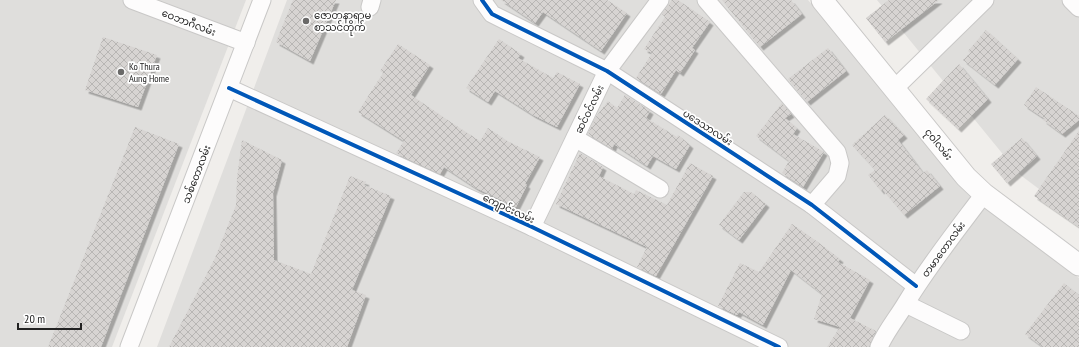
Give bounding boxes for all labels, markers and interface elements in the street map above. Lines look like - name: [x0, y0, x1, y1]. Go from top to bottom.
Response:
- street label: ဝေဘာဂီလမ်း: [160, 5, 218, 39]
- place label: ဇောတနာရာမ စာသင်တိုက်: [314, 9, 372, 36]
- marker: ဇောတနာရာမ စာသင်တိုက်: [301, 16, 311, 26]
- place label: Ko Thura Aung Home: [129, 60, 169, 85]
- marker: Ko Thura Aung Home: [116, 67, 126, 77]
- street label: ဆင်ဝင်လမ်း: [571, 82, 607, 136]
- street label: ပဒေသာလမ်း: [680, 106, 736, 148]
- street label: ငုဝါလမ်း: [920, 125, 956, 164]
- street label: သစ်တောလမ်း: [178, 143, 214, 205]
- street label: ကျောင်းလမ်း: [480, 190, 537, 228]
- street label: တမာတောလမ်း: [918, 218, 968, 280]
- scale bar: [18, 305, 81, 331]
- text: 20 m: [24, 311, 45, 326]

